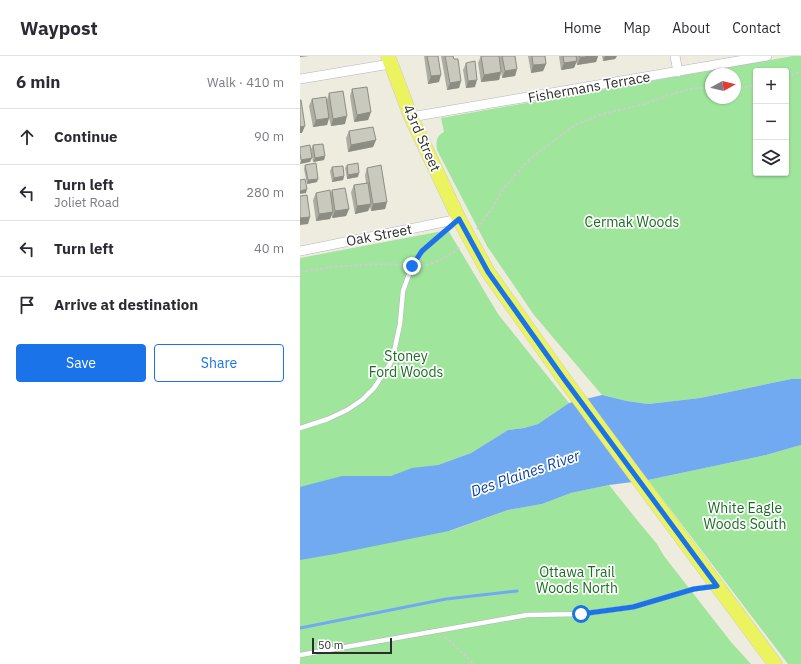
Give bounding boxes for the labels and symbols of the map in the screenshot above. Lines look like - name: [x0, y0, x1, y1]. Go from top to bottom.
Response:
- street label: Fishermans Terrace: [526, 67, 652, 107]
- north arrow: [705, 68, 741, 104]
- street label: 43rd Street: [399, 102, 445, 174]
- park label: Cermak Woods: [585, 213, 680, 231]
- street label: Oak Street: [345, 220, 413, 250]
- route end: [403, 257, 421, 275]
- park label: Stoney Ford Woods: [369, 347, 444, 381]
- water label: Des Plaines River: [468, 445, 582, 501]
- park label: White Eagle Woods South: [704, 499, 786, 533]
- park label: Ottawa Trail Woods North: [536, 563, 618, 597]
- route start: [572, 605, 590, 623]
- scale bar: [312, 636, 392, 655]

